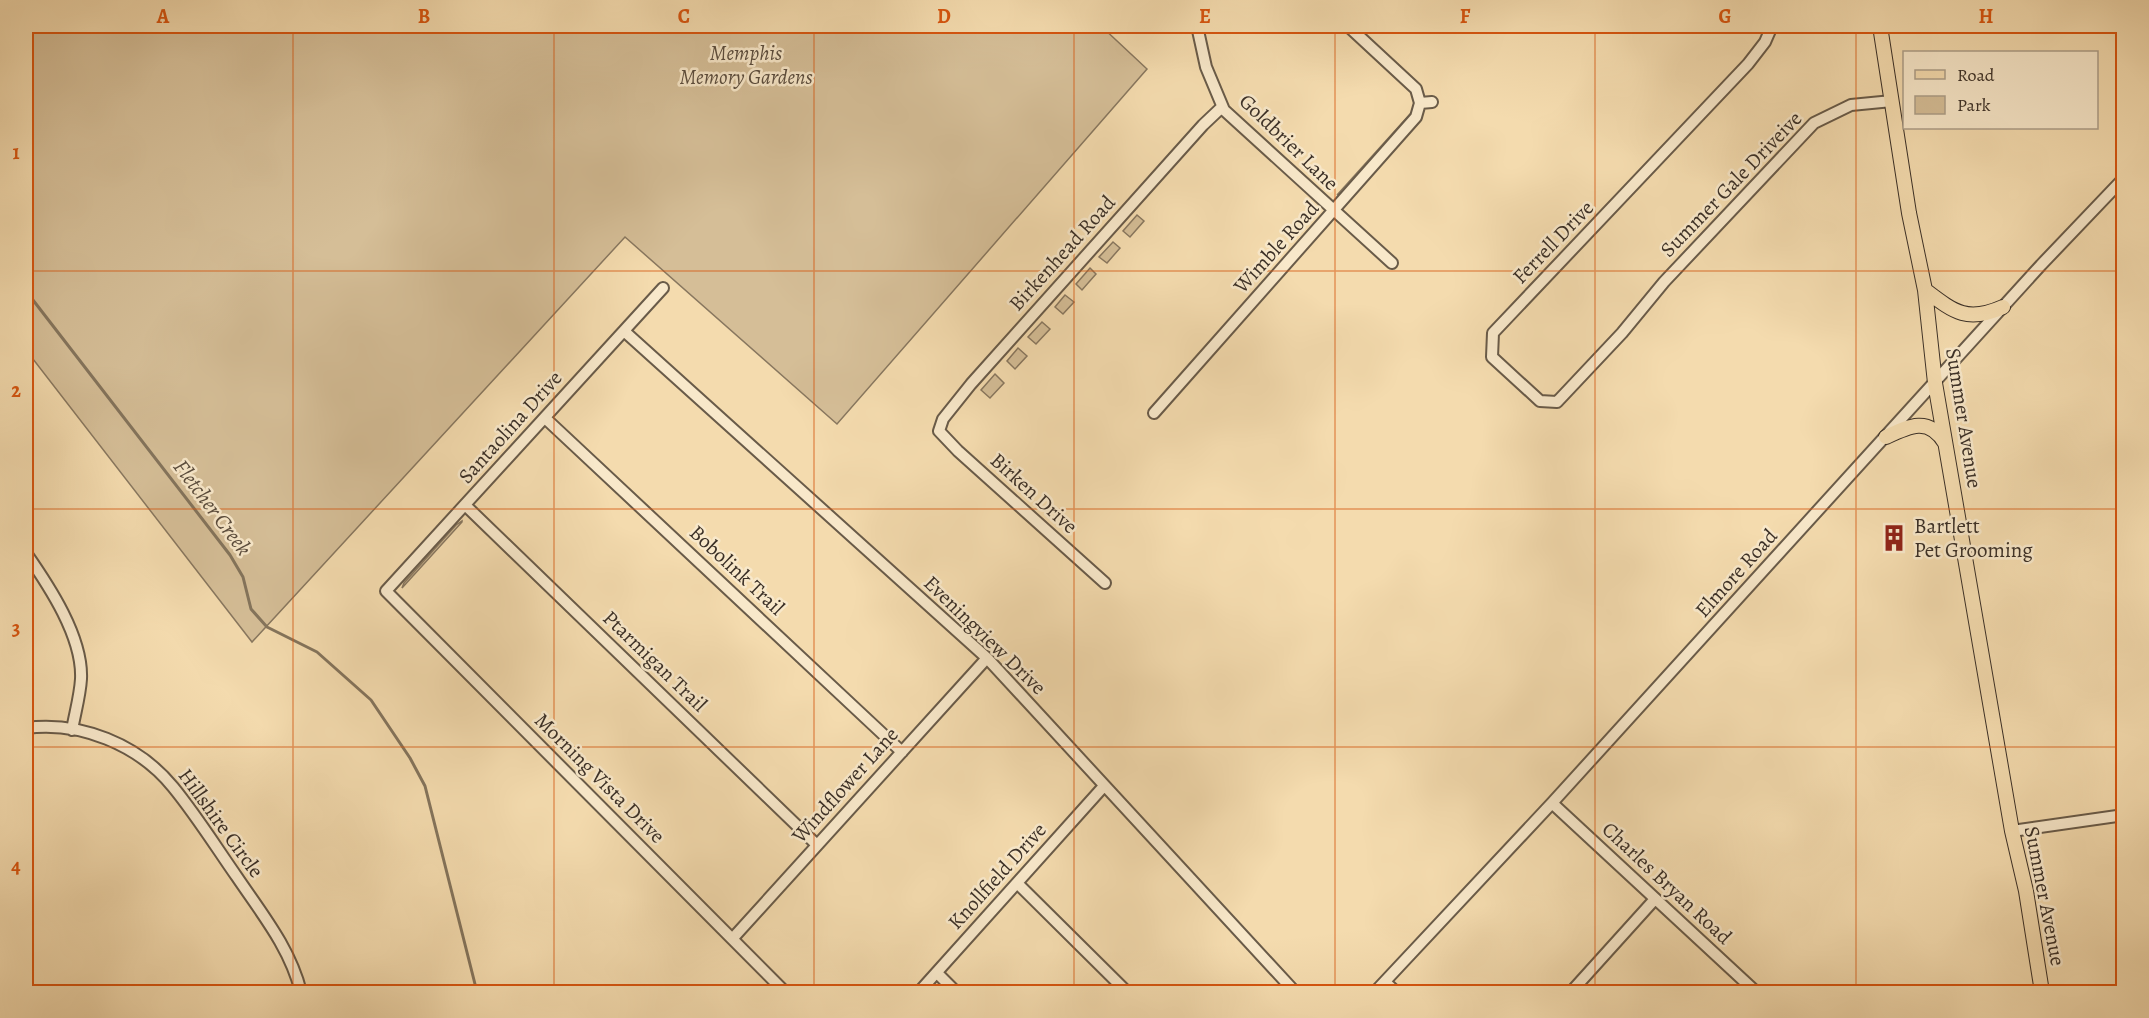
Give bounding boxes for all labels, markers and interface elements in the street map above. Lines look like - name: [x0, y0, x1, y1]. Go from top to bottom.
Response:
- text: A: [156, 3, 170, 30]
- text: B: [418, 3, 430, 30]
- text: C: [678, 3, 690, 30]
- text: D: [937, 3, 951, 30]
- text: E: [1199, 3, 1211, 30]
- text: F: [1460, 3, 1471, 30]
- text: G: [1718, 3, 1732, 30]
- text: H: [1979, 3, 1994, 30]
- park label: Memphis Memory Gardens: [679, 39, 813, 91]
- legend: [1903, 51, 2098, 129]
- text: Road: [1957, 63, 1995, 87]
- street label: Goldbrier Lane: [1233, 87, 1345, 197]
- text: Park: [1957, 93, 1991, 117]
- street label: Summer Gale Driveive: [1654, 105, 1808, 263]
- text: 1: [12, 139, 20, 166]
- street label: Birkenhead Road: [1002, 189, 1122, 317]
- street label: Wimble Road: [1226, 194, 1325, 300]
- street label: Ferrell Drive: [1506, 194, 1600, 290]
- street label: Summer Avenue: [1939, 346, 1989, 490]
- street label: Santaolina Drive: [452, 365, 568, 489]
- text: 2: [11, 377, 21, 404]
- street label: Birken Drive: [984, 446, 1084, 540]
- water label: Fletcher Creek: [166, 453, 258, 562]
- place label: Bartlett Pet Grooming: [1914, 512, 2033, 564]
- street label: Bobolink Trail: [683, 519, 791, 621]
- street label: Elmore Road: [1689, 522, 1784, 623]
- building icon: Bartlett Pet Grooming: [1879, 523, 1909, 553]
- street label: Eveningview Drive: [918, 569, 1052, 701]
- street label: Ptarmigan Trail: [597, 604, 713, 718]
- text: 3: [12, 615, 20, 642]
- street label: Morning Vista Drive: [529, 707, 671, 849]
- street label: Windflower Lane: [785, 721, 905, 850]
- street label: Hillshire Circle: [172, 763, 270, 883]
- street label: Charles Bryan Road: [1596, 815, 1739, 951]
- street label: Knollfield Drive: [941, 817, 1053, 935]
- street label: Summer Avenue: [2018, 824, 2072, 968]
- text: 4: [11, 853, 21, 880]

